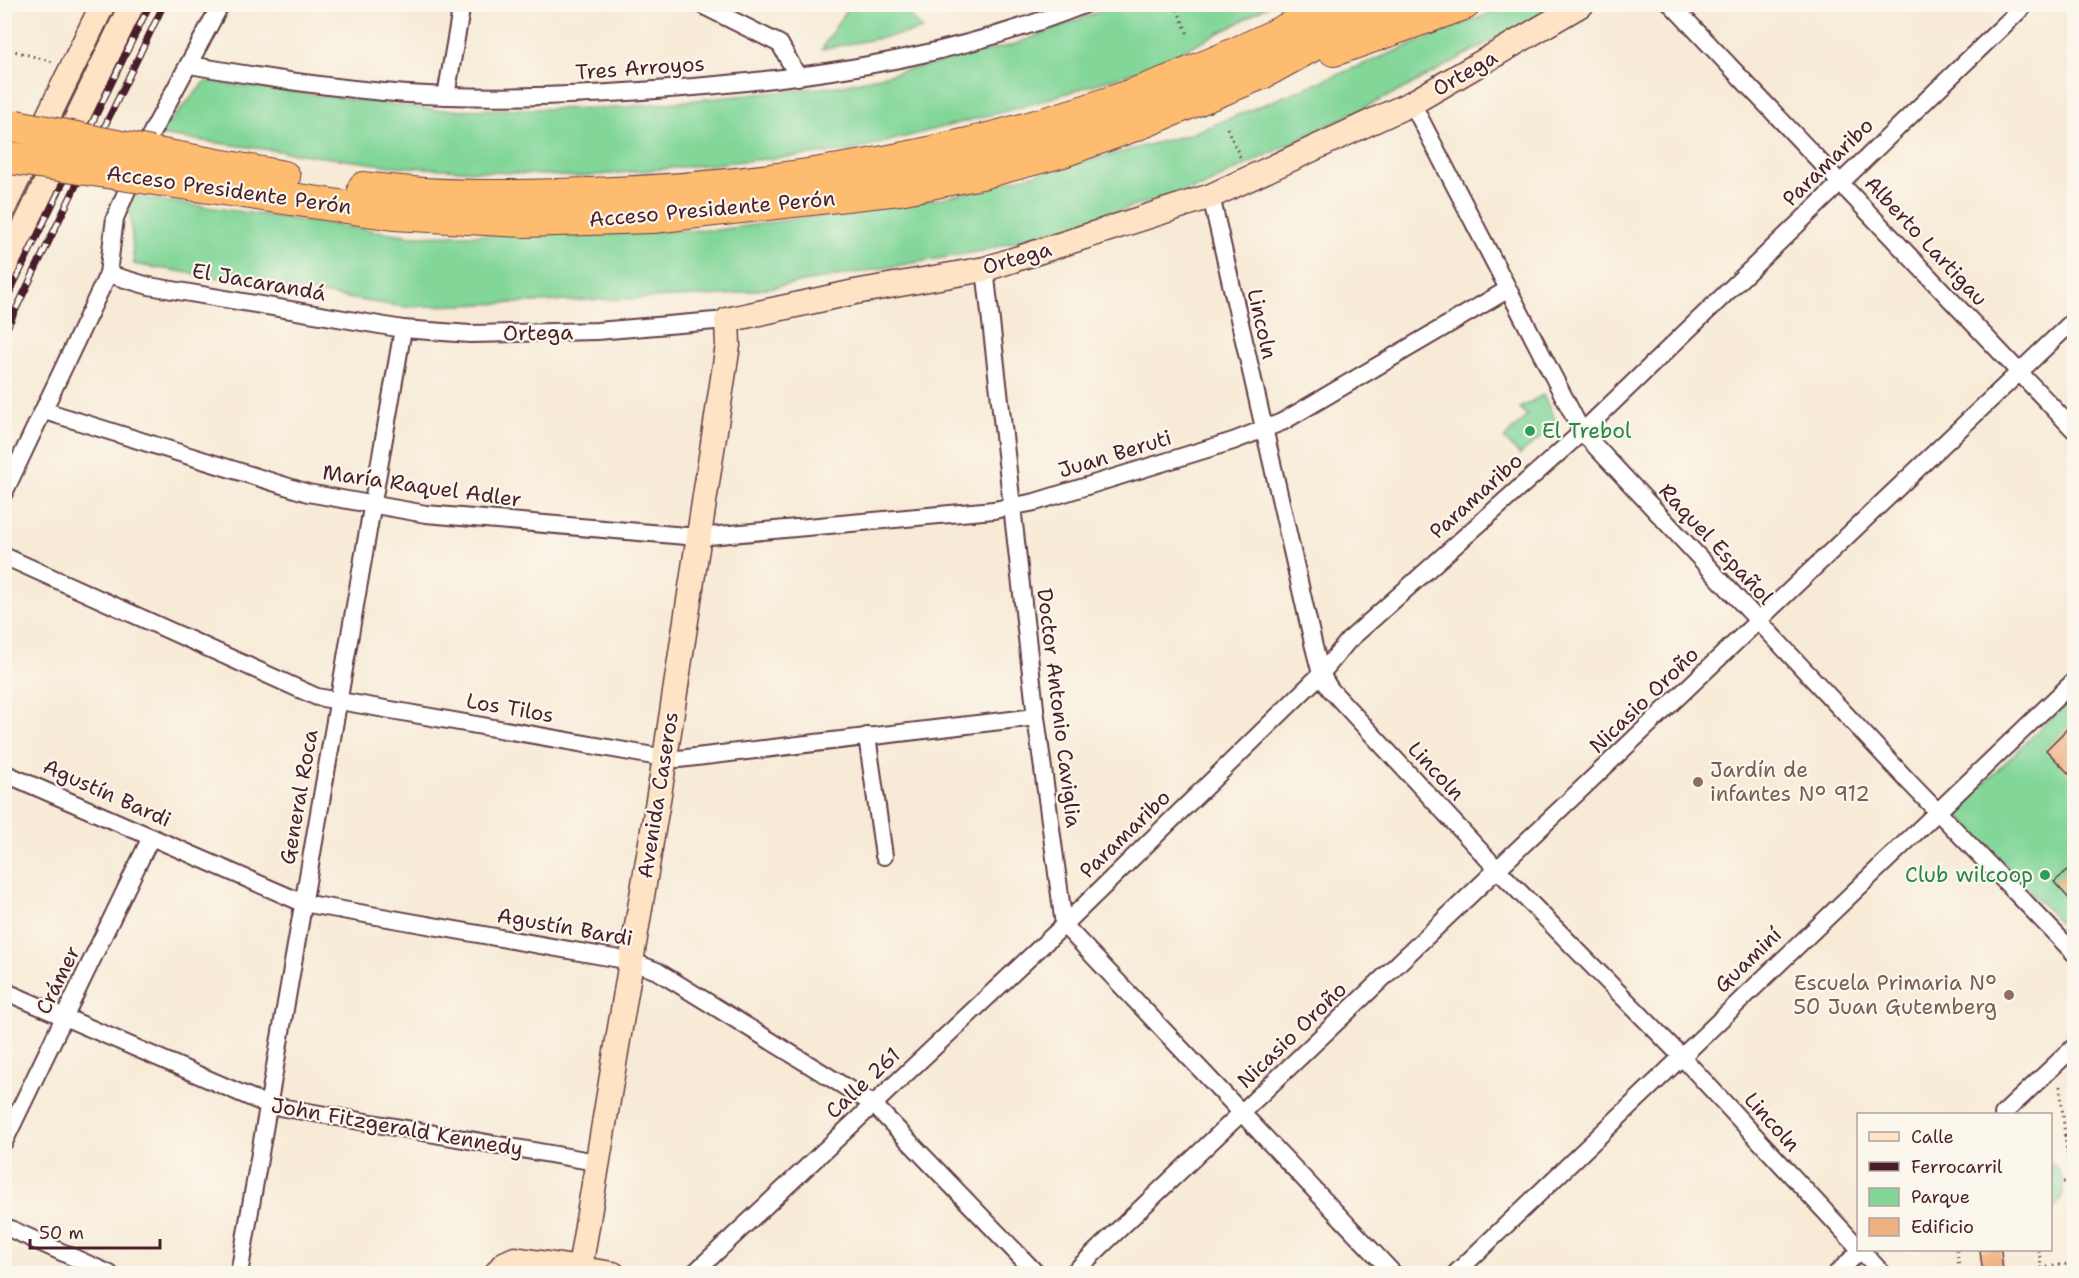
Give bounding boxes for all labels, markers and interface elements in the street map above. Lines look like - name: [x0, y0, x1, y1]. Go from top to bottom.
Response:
- street label: Ortega: [1428, 43, 1502, 103]
- street label: Tres Arroyos: [574, 50, 706, 86]
- street label: Paramaribo: [1776, 112, 1880, 212]
- street label: Acceso Presidente Perón: [105, 159, 353, 221]
- street label: Alberto Lartigau: [1858, 170, 1994, 312]
- street label: Acceso Presidente Perón: [588, 184, 836, 234]
- street label: Ortega: [979, 235, 1055, 281]
- street label: El Jacarandá: [190, 256, 328, 308]
- street label: Lincoln: [1240, 286, 1284, 362]
- street label: Ortega: [503, 318, 573, 348]
- place label: El Trebol: [1542, 417, 1632, 445]
- street label: Juan Beruti: [1055, 423, 1175, 485]
- marker: El Trebol: [1523, 424, 1537, 438]
- street label: Paramaribo: [1423, 447, 1529, 545]
- street label: María Raquel Adler: [321, 458, 523, 514]
- street label: Raquel Español: [1653, 477, 1780, 611]
- street label: Doctor Antonio Caviglia: [1030, 587, 1088, 829]
- street label: Nicasio Oroño: [1583, 641, 1705, 759]
- street label: Los Tilos: [464, 687, 556, 729]
- street label: Avenida Caseros: [631, 710, 685, 880]
- street label: General Roca: [273, 727, 325, 867]
- street label: Lincoln: [1401, 735, 1471, 807]
- street label: Agustín Bardi: [39, 752, 175, 834]
- place label: Jardín de infantes N° 912: [1710, 756, 1870, 808]
- marker: Jardín de infantes N° 912: [1691, 775, 1705, 789]
- street label: Paramaribo: [1073, 784, 1177, 884]
- place label: Club wilcoop: [1905, 861, 2033, 889]
- marker: Club wilcoop: [2038, 868, 2052, 882]
- street label: Agustín Bardi: [495, 901, 635, 953]
- street label: Guaminí: [1708, 921, 1788, 999]
- street label: Crámer: [29, 941, 87, 1019]
- place label: Escuela Primaria N° 50 Juan Gutemberg: [1793, 969, 1997, 1021]
- street label: Nicasio Oroño: [1231, 976, 1353, 1094]
- marker: Escuela Primaria N° 50 Juan Gutemberg: [2002, 988, 2016, 1002]
- street label: Calle 261: [820, 1041, 906, 1125]
- street label: Lincoln: [1738, 1086, 1806, 1158]
- street label: John Fitzgerald Kennedy: [269, 1091, 525, 1163]
- legend: [1857, 1113, 2052, 1251]
- text: Calle: [1911, 1125, 1954, 1149]
- text: Ferrocarril: [1911, 1155, 2003, 1179]
- text: Parque: [1911, 1185, 1970, 1209]
- scale bar: [30, 1212, 160, 1250]
- text: Edificio: [1911, 1215, 1974, 1239]
- text: 50 m: [39, 1221, 84, 1245]

